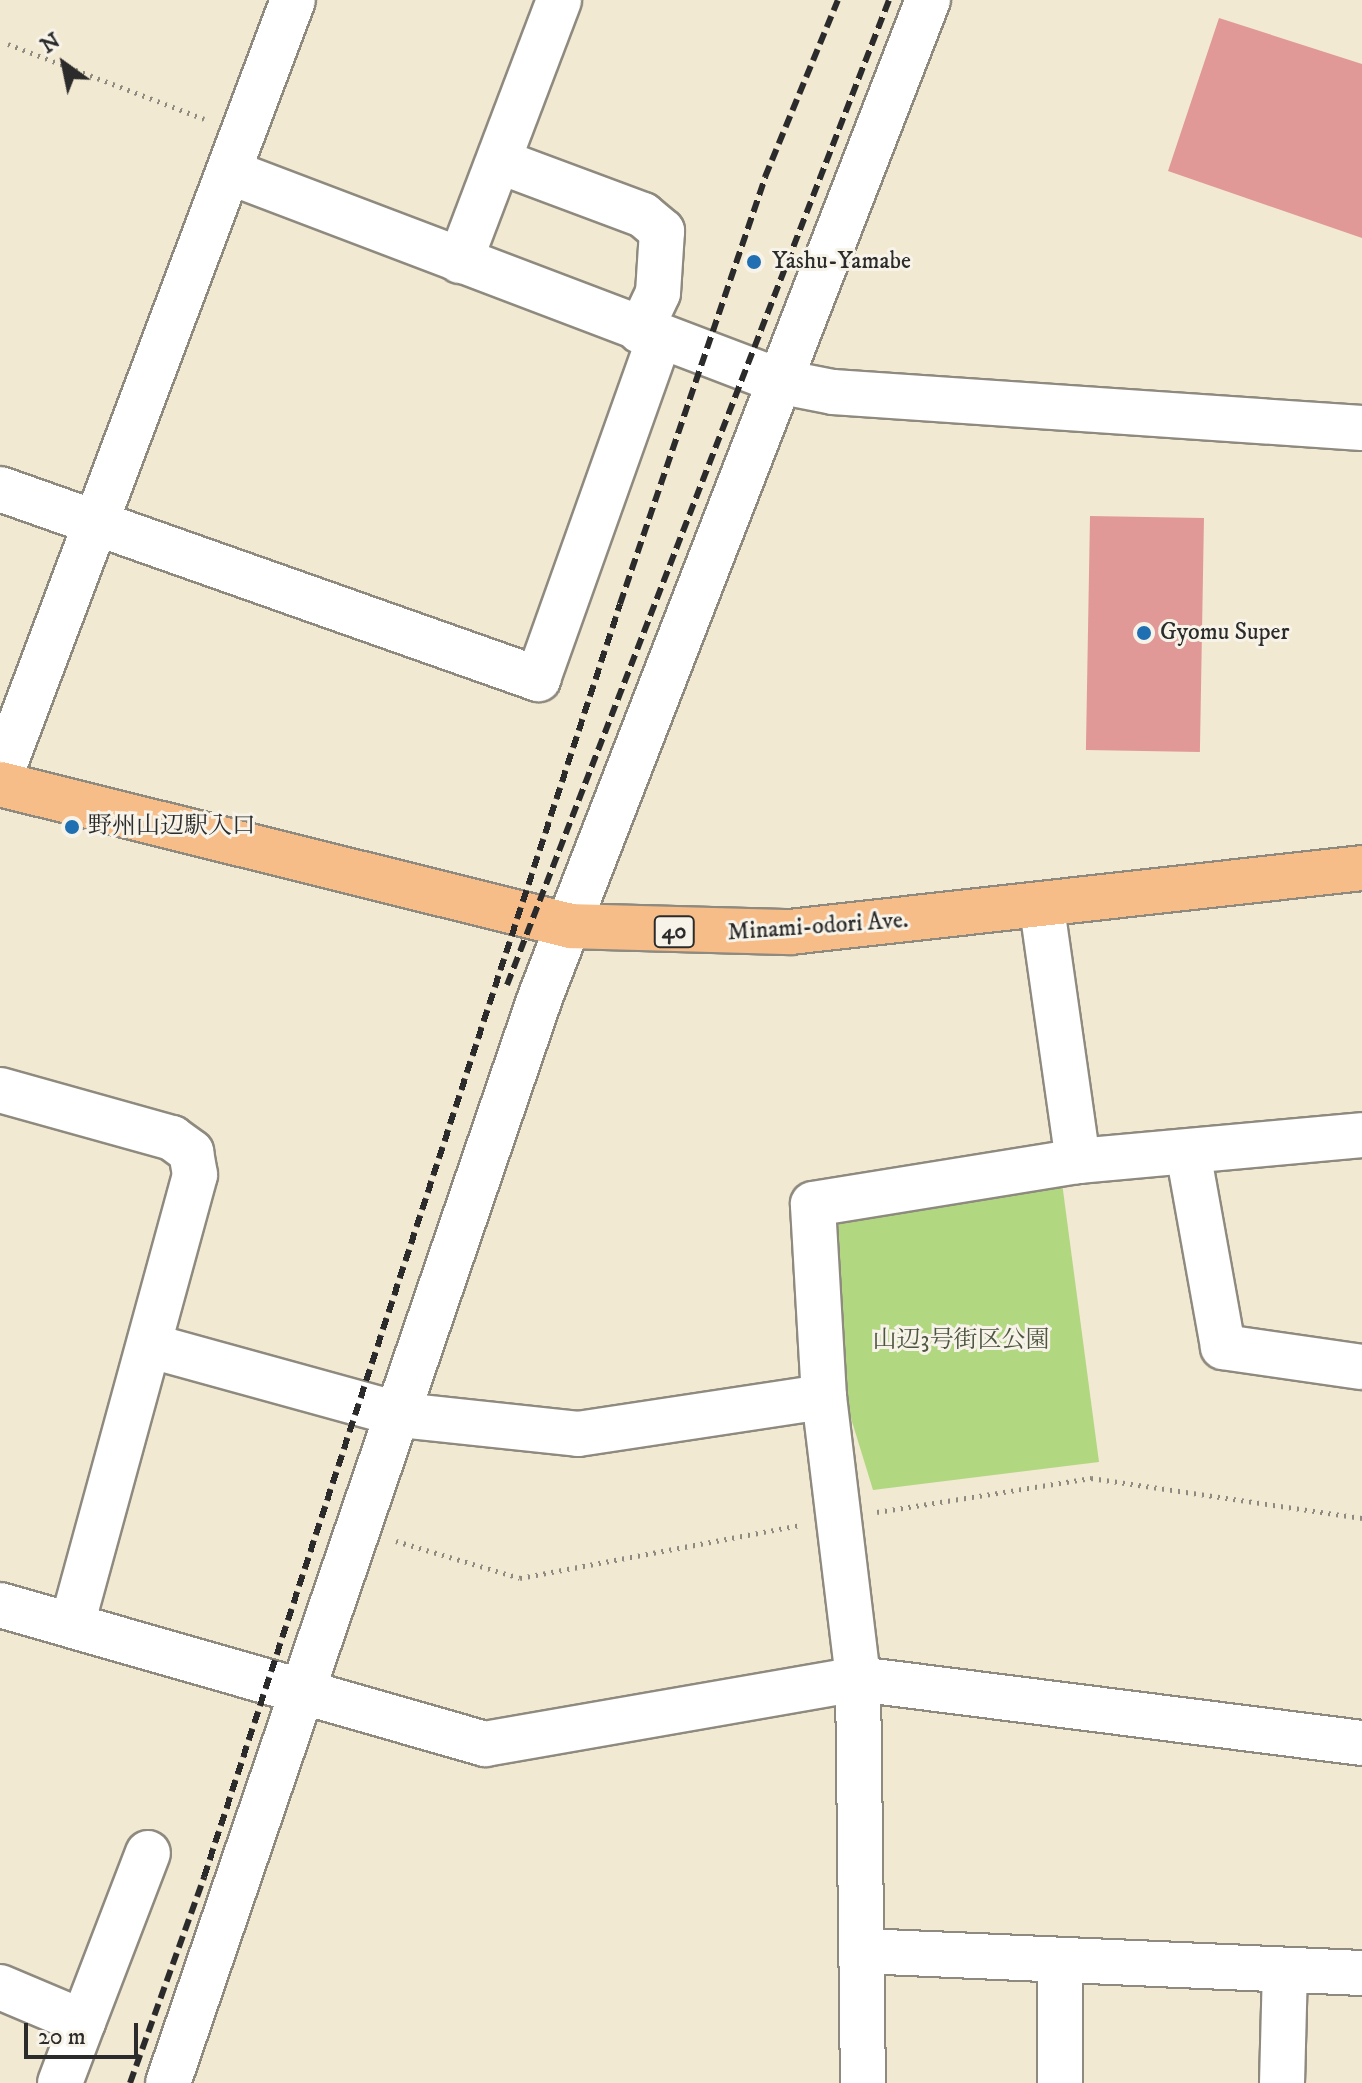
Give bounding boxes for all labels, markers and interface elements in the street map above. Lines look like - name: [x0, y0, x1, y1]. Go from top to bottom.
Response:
- north arrow: [24, 24, 104, 104]
- text: N: [36, 27, 66, 60]
- place label: Yashu-Yamabe: [772, 248, 911, 276]
- marker: Yashu-Yamabe: [743, 251, 765, 273]
- place label: Gyomu Super: [1160, 619, 1289, 647]
- marker: Gyomu Super: [1135, 624, 1153, 642]
- place label: 野州山辺駅入口: [88, 813, 256, 841]
- marker: 野州山辺駅入口: [63, 818, 81, 836]
- street label: Minami-odori Ave.: [727, 906, 909, 948]
- road number: 40: [652, 914, 696, 950]
- park label: 山辺3号街区公園: [873, 1327, 1049, 1355]
- scale bar: [28, 2007, 142, 2057]
- text: 20 m: [38, 2022, 86, 2052]

